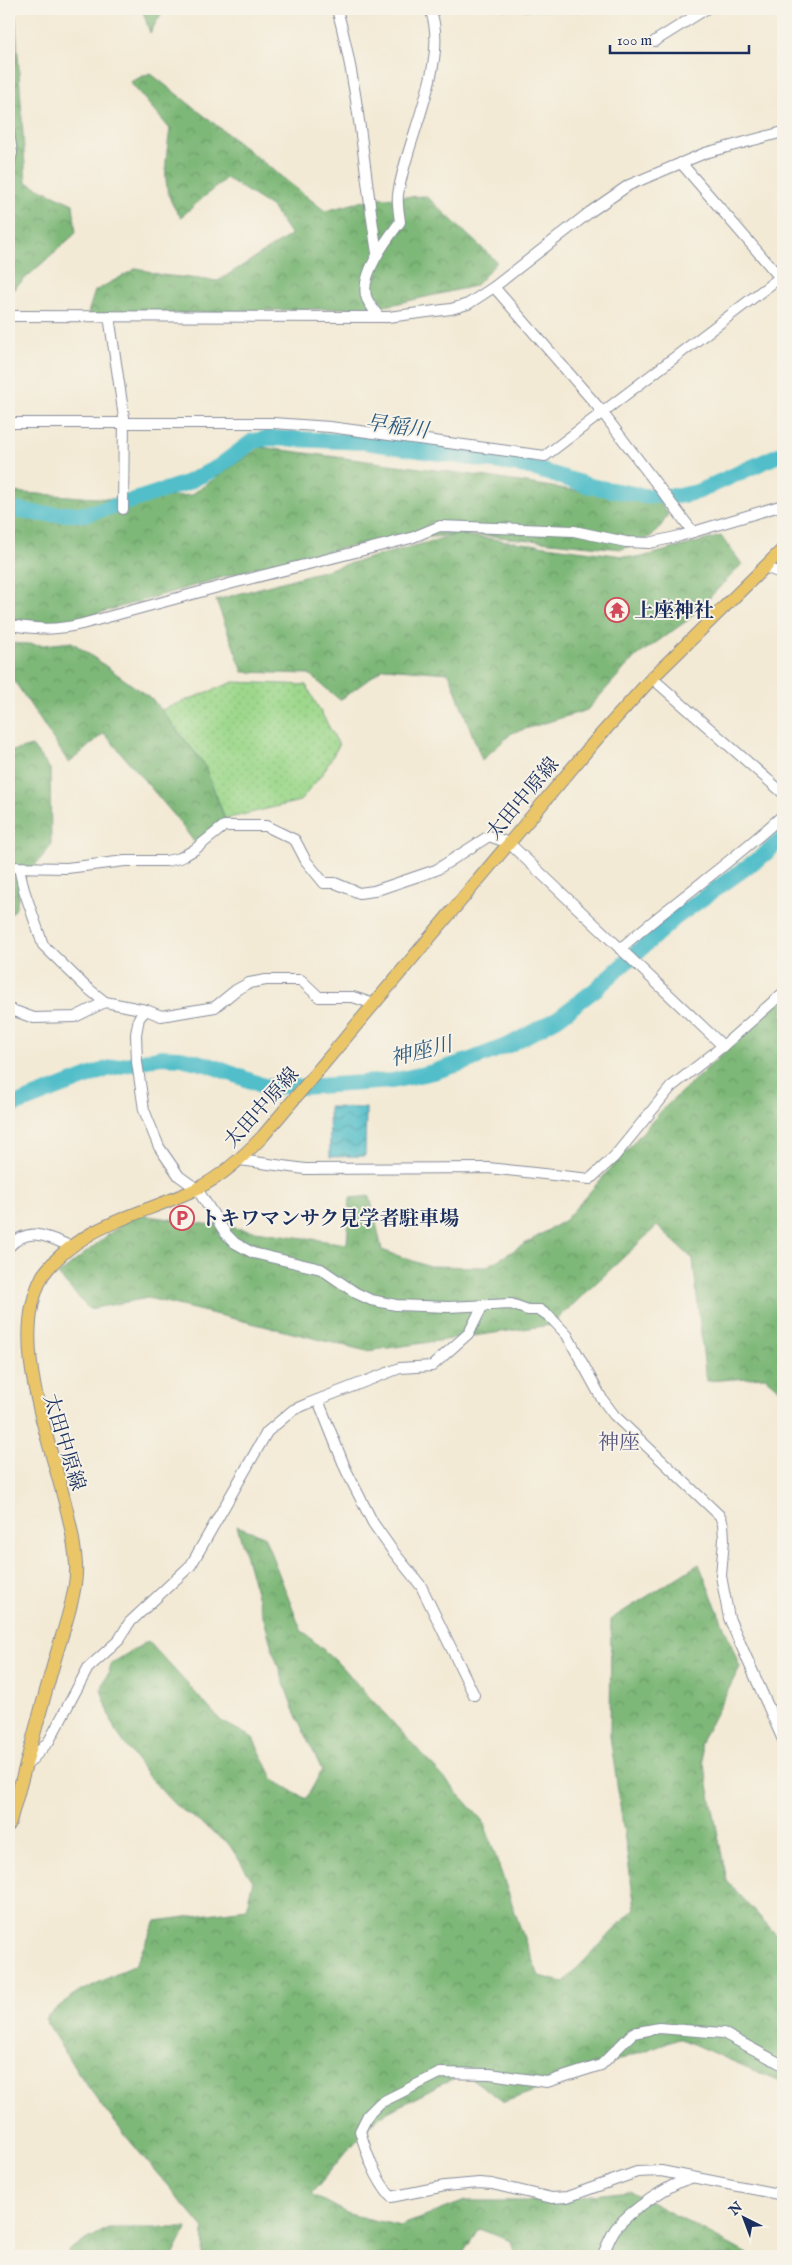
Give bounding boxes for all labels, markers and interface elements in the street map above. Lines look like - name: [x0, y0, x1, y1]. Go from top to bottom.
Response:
- scale bar: [610, 22, 748, 54]
- text: 100 m: [617, 31, 653, 50]
- water label: 早稲川: [364, 410, 432, 446]
- temple icon: 上座神社: [604, 597, 630, 623]
- place label: 上座神社: [634, 599, 714, 624]
- street label: 太田中原線: [481, 753, 565, 845]
- water label: 神座川: [388, 1031, 457, 1073]
- street label: 太田中原線: [219, 1062, 305, 1154]
- parking icon: トキワマンサク見学者駐車場: [169, 1205, 195, 1231]
- place label: トキワマンサク見学者駐車場: [200, 1207, 459, 1232]
- street label: 太田中原線: [37, 1391, 90, 1494]
- district label: 神座: [598, 1430, 640, 1457]
- north arrow: [720, 2192, 770, 2242]
- text: N: [725, 2198, 746, 2220]

